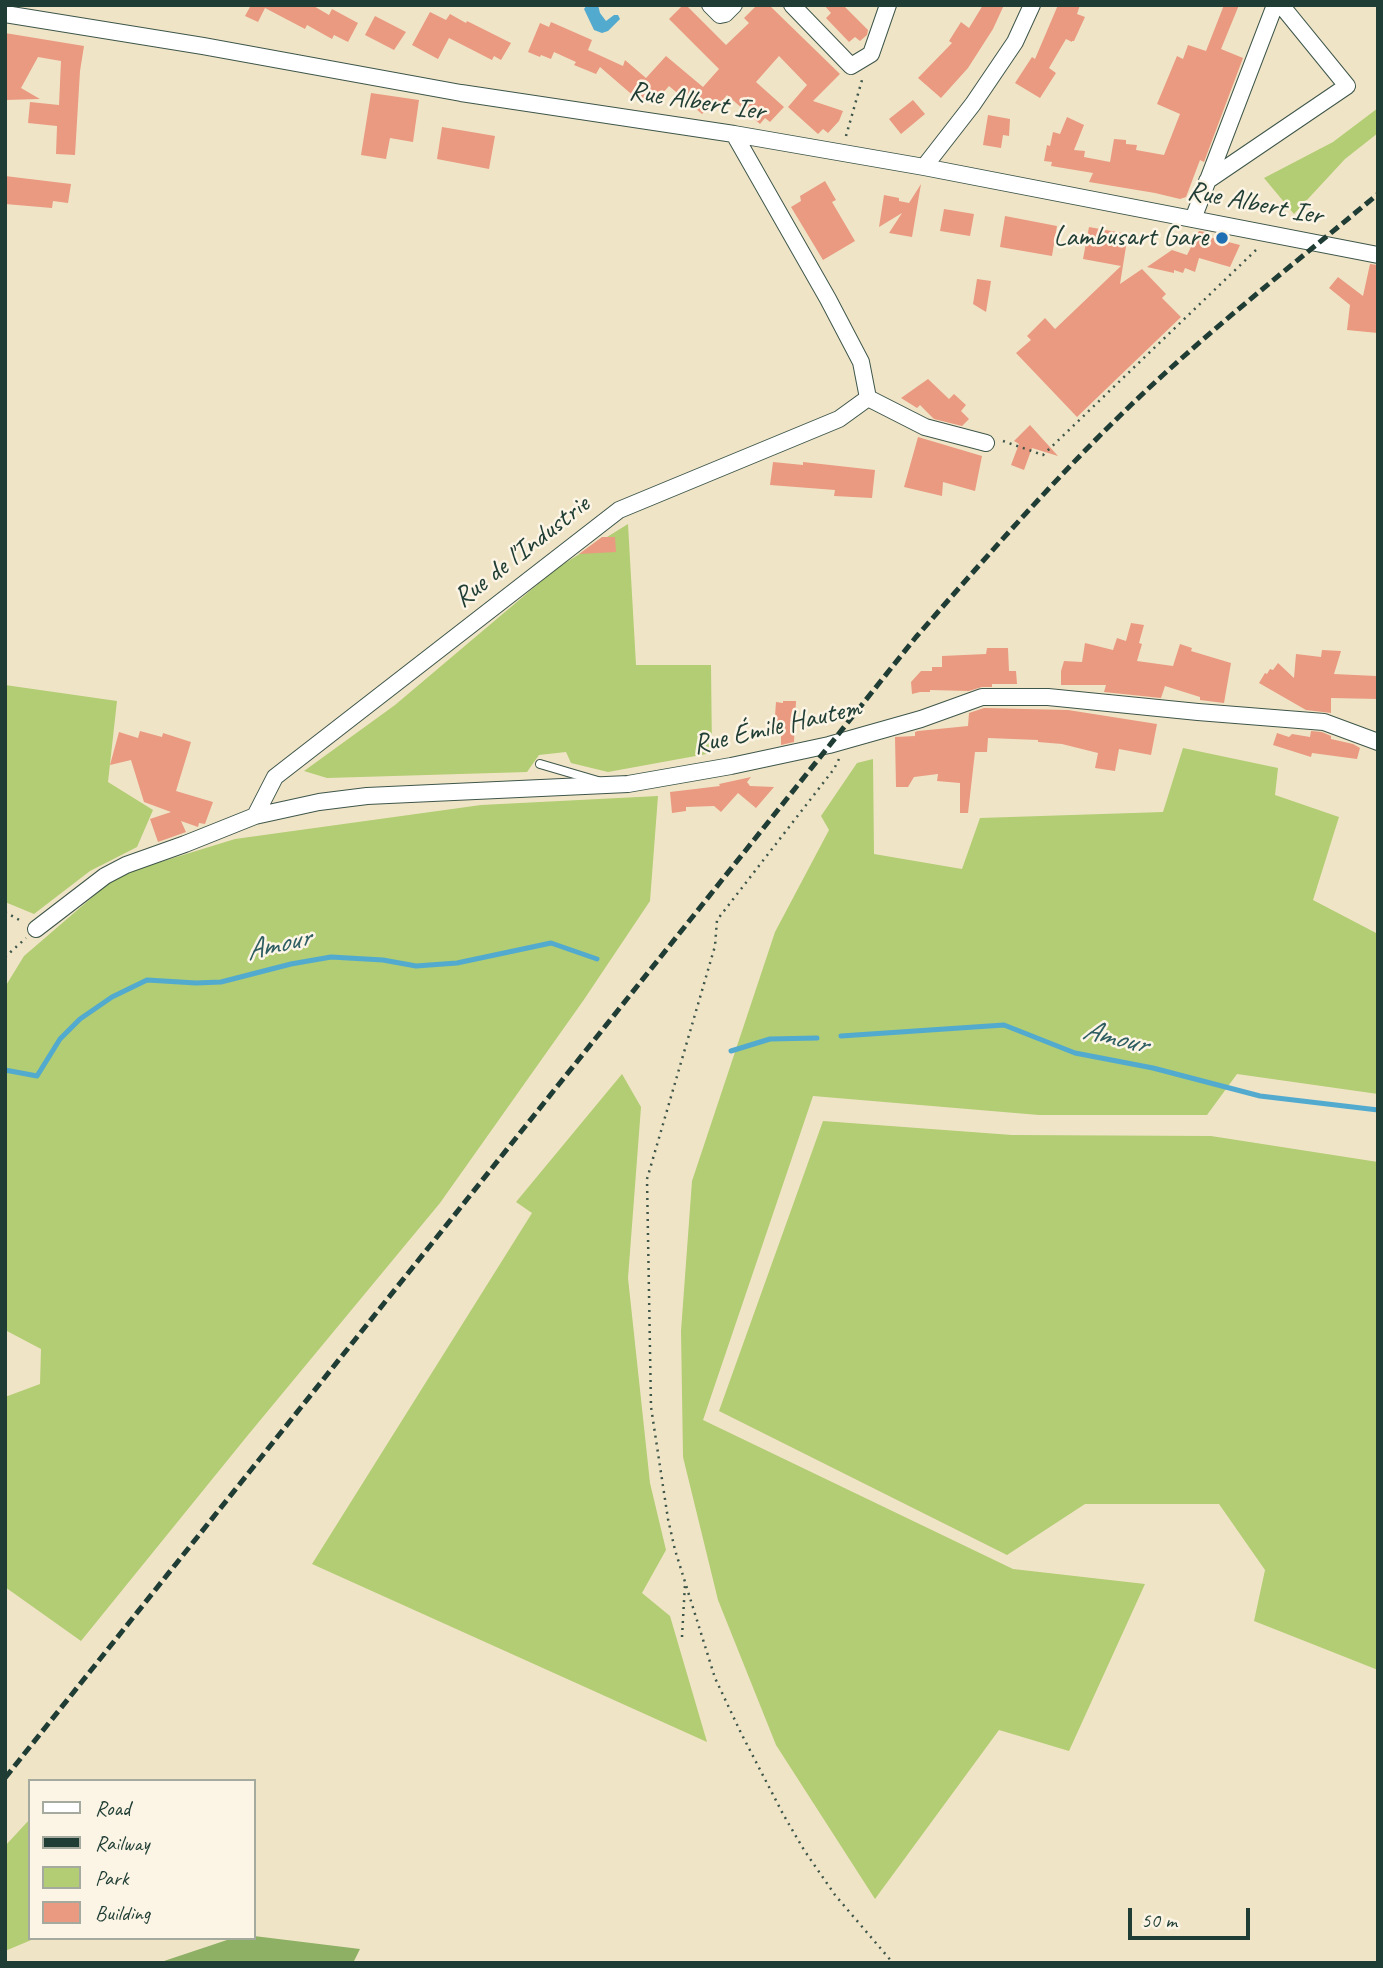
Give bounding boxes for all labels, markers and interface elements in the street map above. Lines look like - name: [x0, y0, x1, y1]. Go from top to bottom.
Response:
- street label: Rue Albert Ier: [627, 75, 767, 129]
- street label: Rue Albert Ier: [1185, 174, 1325, 234]
- place label: Lambusart Gare: [1053, 221, 1208, 255]
- marker: Lambusart Gare: [1214, 230, 1230, 246]
- street label: Rue de l'Industrie: [447, 488, 597, 616]
- street label: Rue Émile Hautem: [690, 691, 864, 763]
- water label: Amour: [242, 920, 314, 970]
- water label: Amour: [1079, 1013, 1151, 1063]
- legend: [28, 1779, 256, 1940]
- text: Road: [95, 1795, 130, 1821]
- text: Railway: [95, 1830, 149, 1856]
- text: Park: [95, 1865, 128, 1891]
- scale bar: [1131, 1895, 1254, 1939]
- text: Building: [95, 1900, 150, 1926]
- text: 50 m: [1141, 1907, 1177, 1933]

